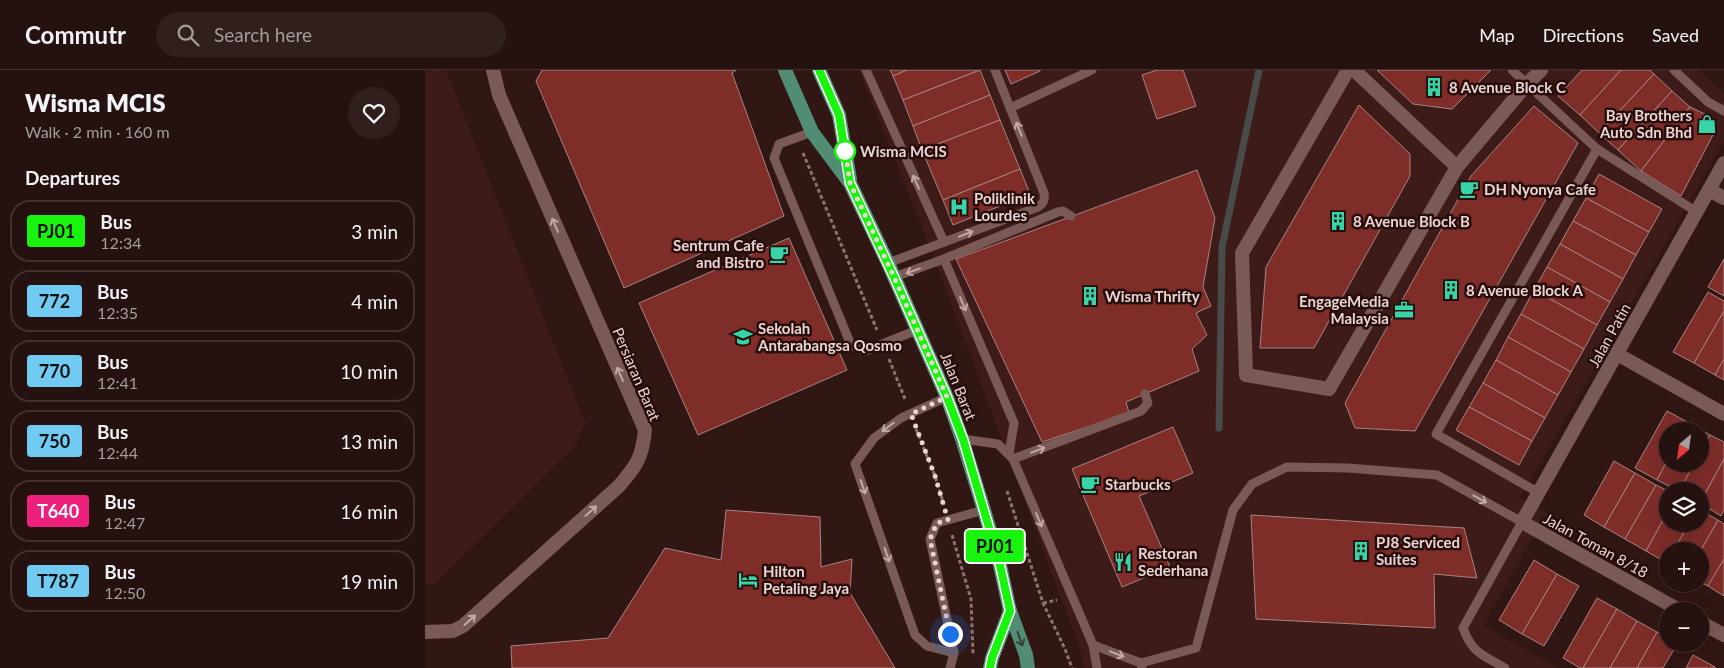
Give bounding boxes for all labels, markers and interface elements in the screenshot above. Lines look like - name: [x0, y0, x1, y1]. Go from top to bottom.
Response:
- search box: [156, 12, 506, 57]
- text: Commutr: [25, 20, 126, 49]
- icon: search: [174, 21, 202, 49]
- text: Search here: [214, 23, 312, 46]
- text: Map: [1479, 24, 1515, 46]
- text: Directions: [1543, 24, 1624, 46]
- text: Saved: [1652, 24, 1699, 46]
- building icon: 8 Avenue Block C: [1423, 76, 1445, 98]
- place label: 8 Avenue Block C: [1449, 78, 1566, 96]
- button: heart: [348, 87, 400, 139]
- text: Wisma MCIS: [25, 88, 165, 117]
- place label: Bay Brothers Auto Sdn Bhd: [1599, 106, 1692, 141]
- shop icon: Bay Brothers Auto Sdn Bhd: [1696, 113, 1718, 135]
- one-way arrow: [1013, 121, 1022, 136]
- text: Walk · 2 min · 160 m: [25, 122, 170, 141]
- marker: Wisma MCIS: [834, 140, 856, 162]
- place label: Wisma MCIS: [860, 142, 947, 160]
- text: Departures: [25, 166, 120, 189]
- one-way arrow: [911, 175, 921, 190]
- cafe icon: DH Nyonya Cafe: [1458, 178, 1480, 200]
- place label: DH Nyonya Cafe: [1484, 180, 1596, 198]
- place label: Poliklinik Lourdes: [974, 189, 1036, 224]
- hospital icon: Poliklinik Lourdes: [948, 196, 970, 218]
- text: Bus: [100, 210, 132, 233]
- building icon: 8 Avenue Block B: [1327, 210, 1349, 232]
- place label: 8 Avenue Block B: [1353, 212, 1470, 230]
- one-way arrow: [550, 218, 560, 233]
- text: PJ01: [37, 220, 75, 242]
- text: 3 min: [351, 220, 398, 243]
- one-way arrow: [958, 228, 973, 238]
- text: 12:34: [100, 233, 141, 252]
- place label: Sentrum Cafe and Bistro: [673, 236, 764, 271]
- cafe icon: Sentrum Cafe and Bistro: [768, 243, 790, 265]
- one-way arrow: [906, 267, 921, 276]
- building icon: 8 Avenue Block A: [1440, 279, 1462, 301]
- text: Bus: [97, 280, 128, 303]
- place label: 8 Avenue Block A: [1466, 281, 1583, 299]
- building icon: Wisma Thrifty: [1079, 285, 1101, 307]
- place label: Wisma Thrifty: [1105, 287, 1200, 305]
- text: 772: [39, 290, 70, 312]
- text: 4 min: [351, 290, 398, 313]
- place label: EngageMedia Malaysia: [1299, 292, 1389, 327]
- one-way arrow: [959, 296, 969, 311]
- office icon: EngageMedia Malaysia: [1393, 299, 1415, 321]
- street label: Jalan Patin: [1584, 300, 1634, 370]
- text: 12:35: [97, 303, 138, 322]
- place label: Sekolah Antarabangsa Qosmo: [757, 319, 902, 354]
- street label: Persiaran Barat: [609, 325, 665, 424]
- school or university icon: Sekolah Antarabangsa Qosmo: [732, 326, 754, 348]
- street label: Jalan Barat: [937, 349, 981, 423]
- text: Bus: [97, 350, 128, 373]
- text: 770: [39, 360, 70, 382]
- text: 10 min: [340, 360, 398, 383]
- one-way arrow: [614, 367, 624, 382]
- text: 12:41: [97, 373, 138, 392]
- text: Bus: [97, 420, 128, 443]
- one-way arrow: [882, 422, 895, 433]
- north arrow: [1659, 422, 1709, 472]
- map controls: [1659, 422, 1709, 652]
- text: 750: [39, 430, 70, 452]
- text: 13 min: [340, 430, 398, 453]
- text: 12:44: [97, 443, 138, 462]
- one-way arrow: [1030, 445, 1045, 454]
- cafe icon: Starbucks: [1079, 473, 1101, 495]
- place label: Starbucks: [1105, 475, 1171, 493]
- one-way arrow: [859, 478, 868, 494]
- button: layers: [1659, 482, 1709, 532]
- text: Bus: [104, 490, 136, 513]
- one-way arrow: [1472, 494, 1487, 504]
- text: T640: [37, 500, 79, 522]
- text: 16 min: [340, 500, 398, 523]
- one-way arrow: [585, 505, 598, 517]
- street label: Jalan Toman 8/18: [1541, 509, 1651, 581]
- one-way arrow: [1035, 512, 1045, 527]
- text: 12:47: [104, 513, 145, 532]
- line badge: PJ01: [960, 530, 1030, 562]
- place label: PJ8 Serviced Suites: [1376, 533, 1460, 568]
- text: PJ01: [976, 535, 1014, 557]
- building icon: PJ8 Serviced Suites: [1350, 540, 1372, 562]
- button: +: [1659, 542, 1709, 592]
- place label: Restoran Sederhana: [1138, 544, 1208, 579]
- one-way arrow: [883, 547, 892, 562]
- restaurant icon: Restoran Sederhana: [1112, 551, 1134, 573]
- text: Bus: [104, 560, 136, 583]
- place label: Hilton Petaling Jaya: [763, 562, 849, 597]
- hotel icon: Hilton Petaling Jaya: [737, 569, 759, 591]
- text: T787: [37, 570, 79, 592]
- text: 19 min: [340, 570, 398, 593]
- text: 12:50: [104, 583, 145, 602]
- button: −: [1659, 602, 1709, 652]
- one-way arrow: [464, 614, 477, 625]
- your location: [938, 622, 963, 647]
- one-way arrow: [1016, 631, 1025, 646]
- one-way arrow: [1109, 650, 1124, 659]

